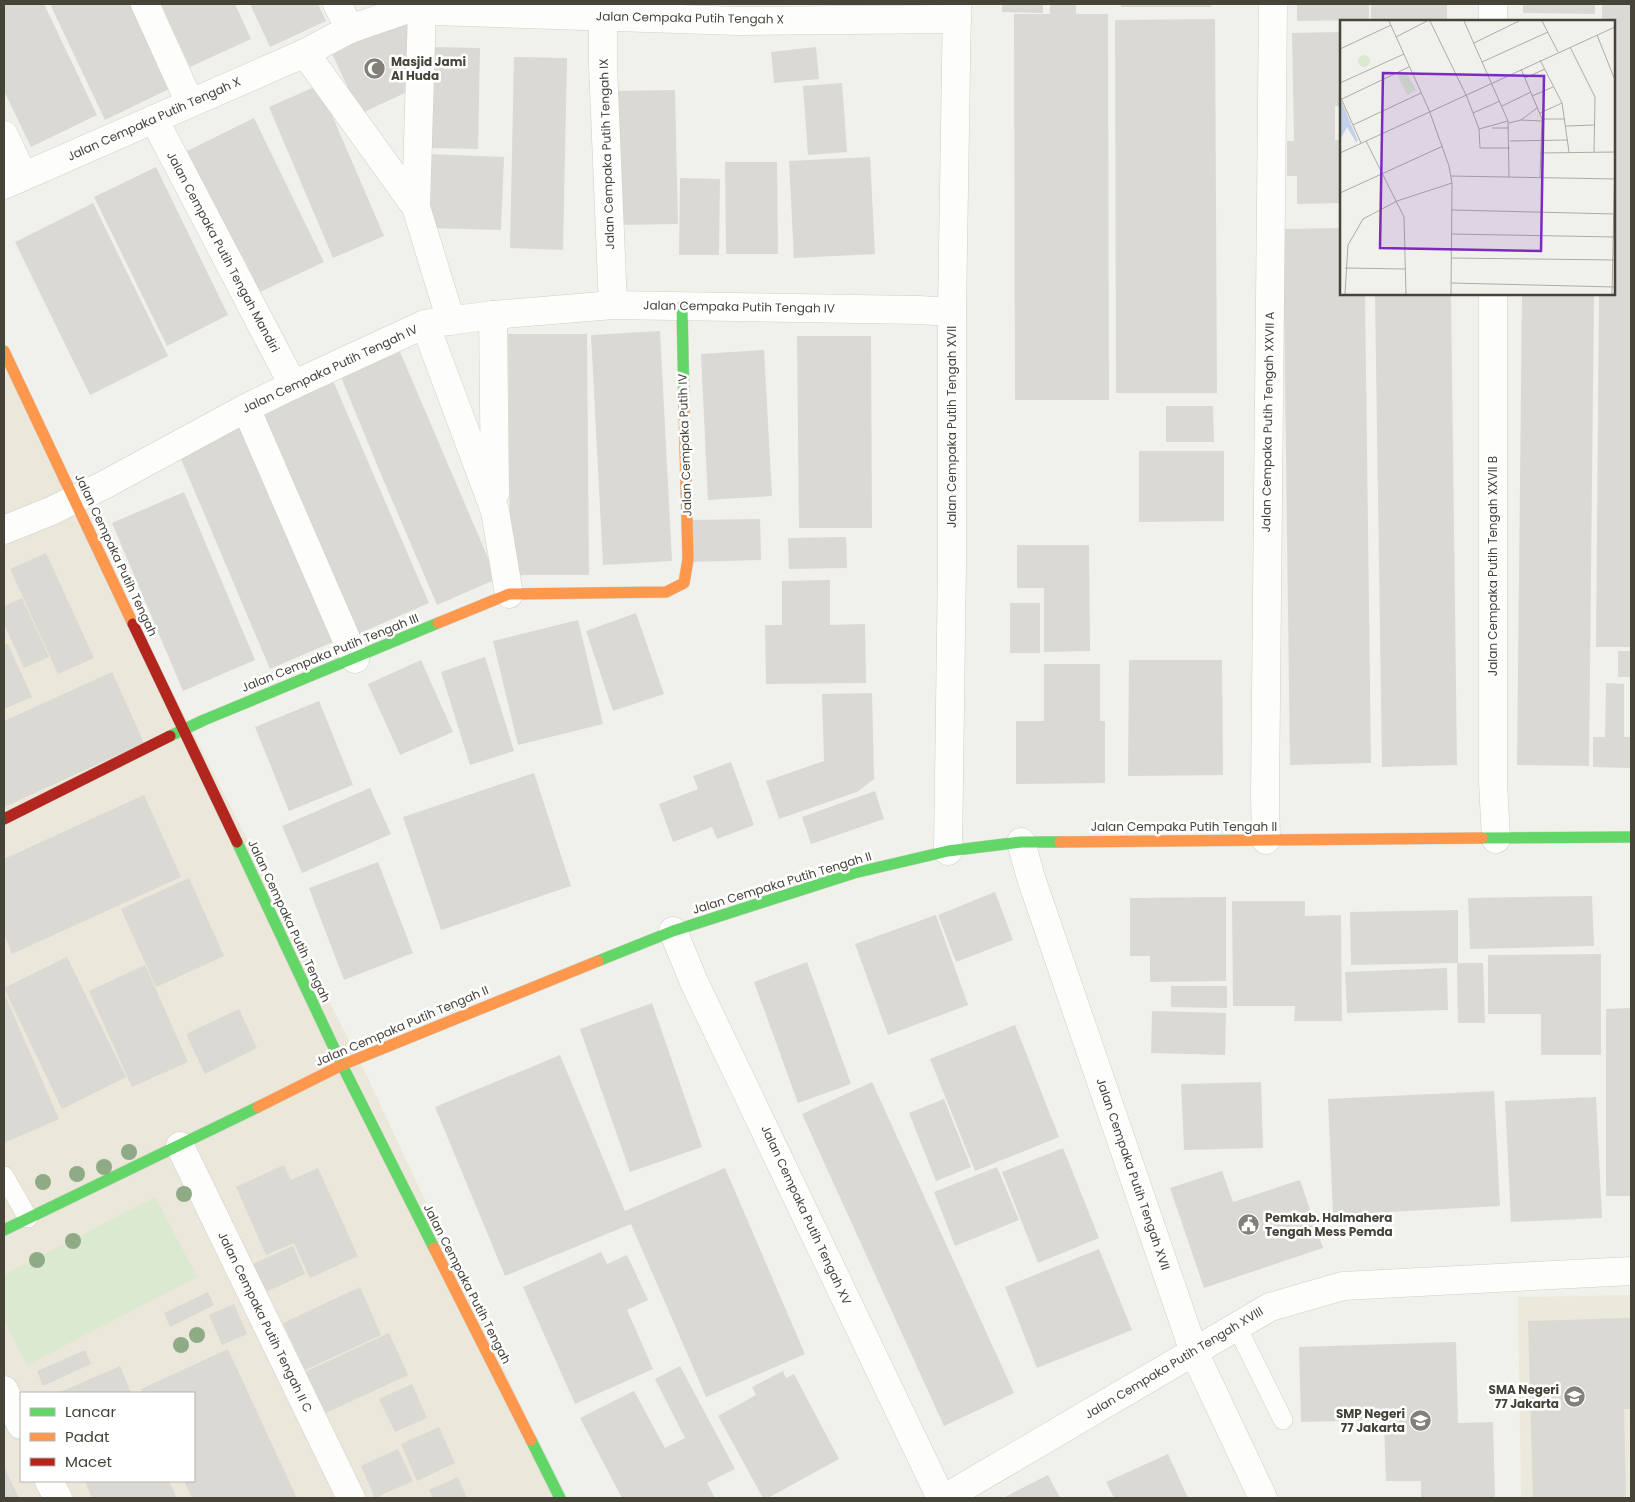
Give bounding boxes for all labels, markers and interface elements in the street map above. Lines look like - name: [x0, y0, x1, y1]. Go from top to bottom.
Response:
- street label: Jalan Cempaka Putih Tengah X: [596, 7, 784, 28]
- inset map: [1340, 20, 1615, 295]
- place label: Masjid Jami Al Huda: [391, 53, 466, 84]
- mosque icon: Masjid Jami Al Huda: [363, 57, 387, 81]
- street label: Jalan Cempaka Putih Tengah IX: [595, 58, 618, 250]
- street label: Jalan Cempaka Putih Tengah X: [64, 73, 243, 165]
- street label: Jalan Cempaka Putih Tengah Mandiri: [163, 148, 284, 355]
- street label: Jalan Cempaka Putih Tengah IV: [643, 296, 835, 317]
- street label: Jalan Cempaka Putih Tengah XXVII A: [1257, 311, 1278, 533]
- street label: Jalan Cempaka Putih Tengah IV: [239, 320, 420, 417]
- street label: Jalan Cempaka Putih Tengah XVII: [943, 326, 960, 528]
- street label: Jalan Cempaka Putih IV: [674, 373, 695, 517]
- street label: Jalan Cempaka Putih Tengah XXVII B: [1484, 456, 1501, 676]
- street label: Jalan Cempaka Putih Tengah: [71, 471, 162, 639]
- street label: Jalan Cempaka Putih Tengah III: [239, 609, 421, 696]
- street label: Jalan Cempaka Putih Tengah II: [1091, 818, 1277, 835]
- street label: Jalan Cempaka Putih Tengah: [244, 837, 335, 1005]
- street label: Jalan Cempaka Putih Tengah II: [690, 847, 874, 918]
- street label: Jalan Cempaka Putih Tengah II: [313, 981, 491, 1070]
- street label: Jalan Cempaka Putih Tengah XVII: [1093, 1075, 1174, 1272]
- street label: Jalan Cempaka Putih Tengah XV: [757, 1122, 856, 1307]
- street label: Jalan Cempaka Putih Tengah: [420, 1201, 515, 1367]
- place label: Pemkab. Halmahera Tengah Mess Pemda: [1265, 1209, 1393, 1240]
- public building icon: Pemkab. Halmahera Tengah Mess Pemda: [1237, 1213, 1261, 1237]
- street label: Jalan Cempaka Putih Tengah II C: [214, 1229, 317, 1415]
- street label: Jalan Cempaka Putih Tengah XVIII: [1081, 1302, 1266, 1423]
- place label: SMA Negeri 77 Jakarta: [1489, 1381, 1559, 1412]
- school or university icon: SMA Negeri 77 Jakarta: [1563, 1385, 1587, 1409]
- legend: [20, 1392, 195, 1482]
- text: Lancar: [65, 1401, 116, 1422]
- place label: SMP Negeri 77 Jakarta: [1336, 1405, 1405, 1436]
- school or university icon: SMP Negeri 77 Jakarta: [1409, 1409, 1433, 1433]
- text: Padat: [65, 1426, 110, 1447]
- text: Macet: [65, 1451, 112, 1472]

